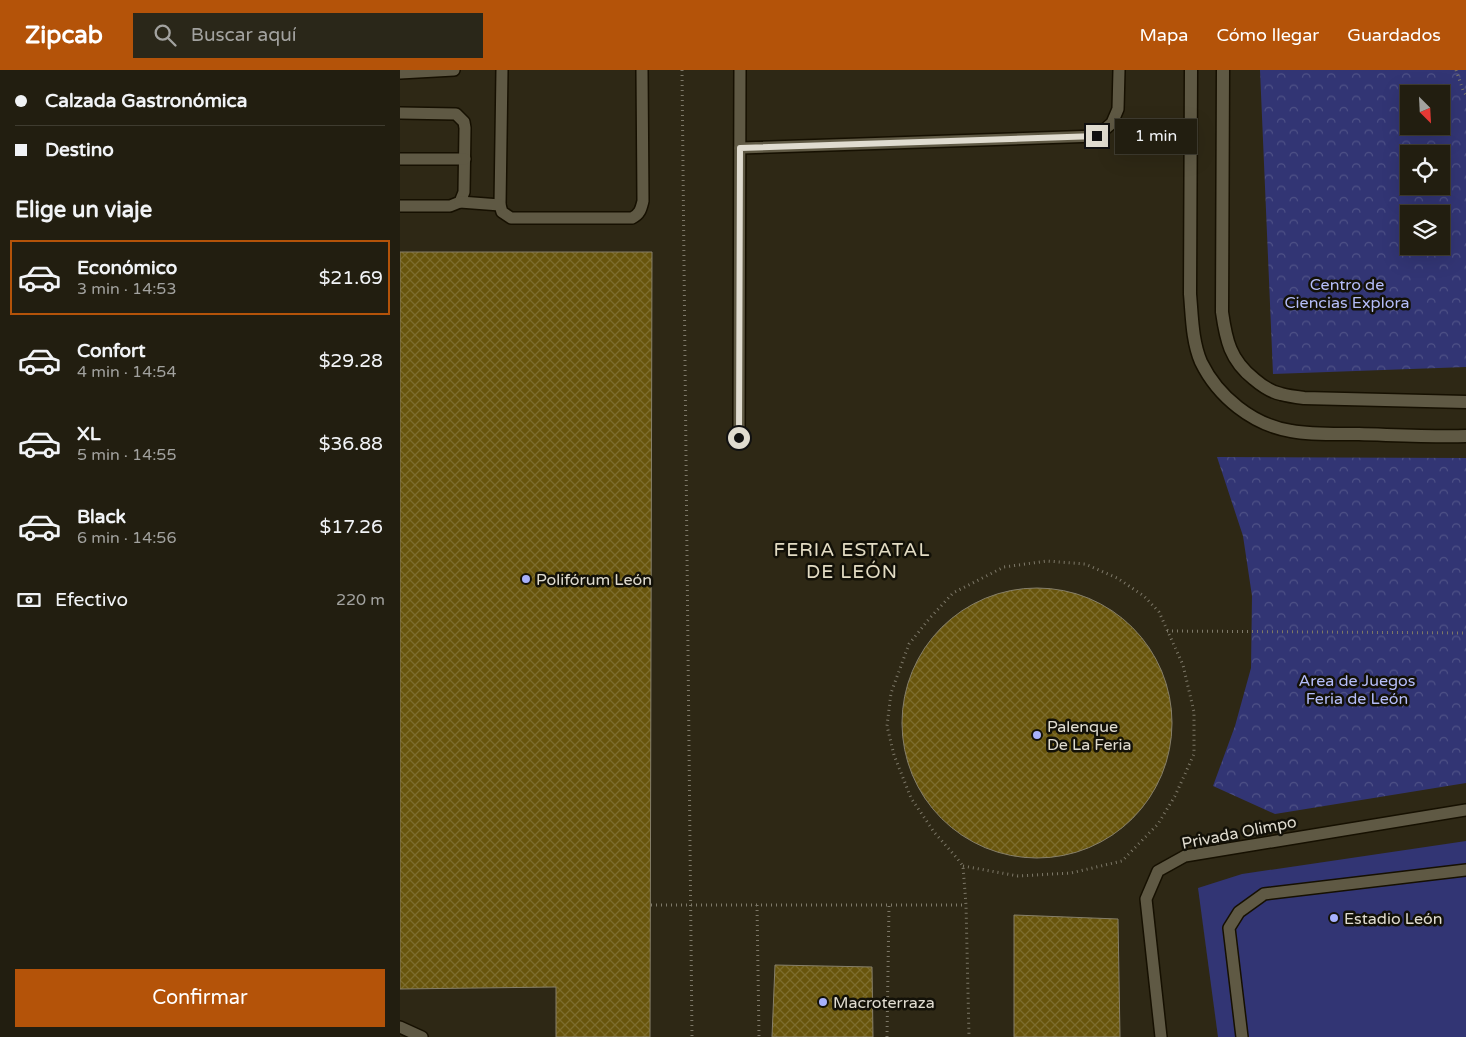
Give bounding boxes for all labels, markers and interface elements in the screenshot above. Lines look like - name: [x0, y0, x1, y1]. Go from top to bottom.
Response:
- search box: [133, 13, 483, 58]
- text: Zipcab: [25, 21, 103, 50]
- icon: search: [151, 21, 179, 49]
- text: Buscar aquí: [191, 24, 297, 46]
- text: Mapa: [1139, 24, 1188, 46]
- text: Cómo llegar: [1216, 24, 1319, 46]
- text: Guardados: [1347, 24, 1441, 46]
- north arrow: [1400, 85, 1450, 135]
- map controls: [1400, 85, 1450, 255]
- text: Calzada Gastronómica: [45, 90, 247, 112]
- callout: 1 min: [1114, 118, 1197, 154]
- route end: [1086, 125, 1108, 147]
- text: 1 min: [1135, 126, 1177, 146]
- text: Destino: [45, 139, 114, 161]
- button: locate: [1400, 145, 1450, 195]
- text: Elige un viaje: [15, 197, 152, 223]
- button: layers: [1400, 205, 1450, 255]
- icon: car: [17, 255, 62, 300]
- text: Económico: [77, 257, 177, 279]
- text: $21.69: [319, 267, 383, 289]
- park label: Centro de Ciencias Explora: [1284, 275, 1410, 313]
- text: 3 min · 14:53: [77, 279, 176, 299]
- icon: car: [17, 338, 62, 383]
- text: Confort: [77, 340, 146, 362]
- text: $29.28: [319, 350, 383, 372]
- text: 4 min · 14:54: [77, 362, 176, 382]
- icon: car: [17, 421, 62, 466]
- text: XL: [77, 423, 101, 445]
- route start: [728, 427, 750, 449]
- text: $36.88: [319, 433, 383, 455]
- text: 5 min · 14:55: [77, 445, 176, 465]
- icon: car: [17, 504, 62, 549]
- text: Black: [77, 506, 126, 528]
- text: $17.26: [320, 516, 383, 538]
- text: 6 min · 14:56: [77, 528, 176, 548]
- district label: FERIA ESTATAL DE LEÓN: [774, 539, 930, 583]
- place label: Polifórum León: [536, 570, 652, 590]
- marker: Polifórum León: [520, 573, 532, 585]
- icon: cash: [15, 586, 43, 614]
- text: Efectivo: [55, 589, 128, 611]
- text: 220 m: [336, 590, 385, 610]
- park label: Area de Juegos Feria de León: [1298, 671, 1416, 709]
- place label: Palenque De La Feria: [1047, 717, 1132, 755]
- marker: Palenque De La Feria: [1031, 729, 1043, 741]
- street label: Privada Olimpo: [1180, 812, 1298, 854]
- place label: Estadio León: [1344, 909, 1443, 929]
- marker: Estadio León: [1328, 912, 1340, 924]
- button: Confirmar: [15, 969, 385, 1027]
- place label: Macroterraza: [833, 993, 935, 1013]
- marker: Macroterraza: [817, 996, 829, 1008]

